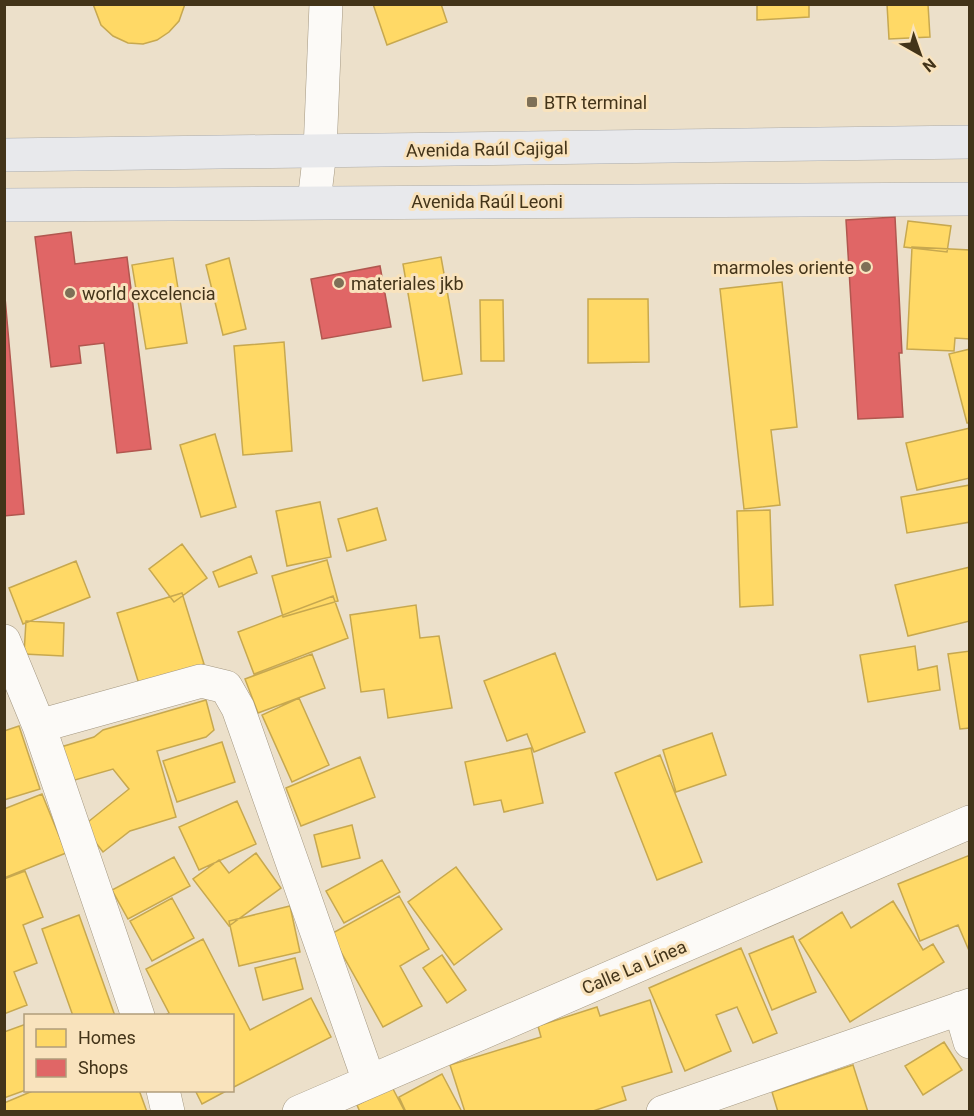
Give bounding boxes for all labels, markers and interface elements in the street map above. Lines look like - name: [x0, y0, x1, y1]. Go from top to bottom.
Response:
- north arrow: [890, 24, 950, 84]
- text: N: [919, 54, 940, 76]
- place label: BTR terminal: [544, 92, 647, 113]
- marker: BTR terminal: [525, 95, 539, 109]
- street label: Avenida Raúl Cajigal: [406, 137, 568, 161]
- street label: Avenida Raúl Leoni: [411, 191, 563, 212]
- place label: marmoles oriente: [713, 257, 854, 278]
- marker: marmoles oriente: [859, 260, 873, 274]
- place label: materiales jkb: [351, 273, 464, 294]
- marker: materiales jkb: [332, 276, 346, 290]
- place label: world excelencia: [82, 283, 216, 304]
- marker: world excelencia: [63, 286, 77, 300]
- street label: Calle La Línea: [579, 936, 689, 998]
- legend: [24, 1014, 234, 1092]
- text: Homes: [78, 1027, 136, 1048]
- text: Shops: [78, 1057, 128, 1078]

